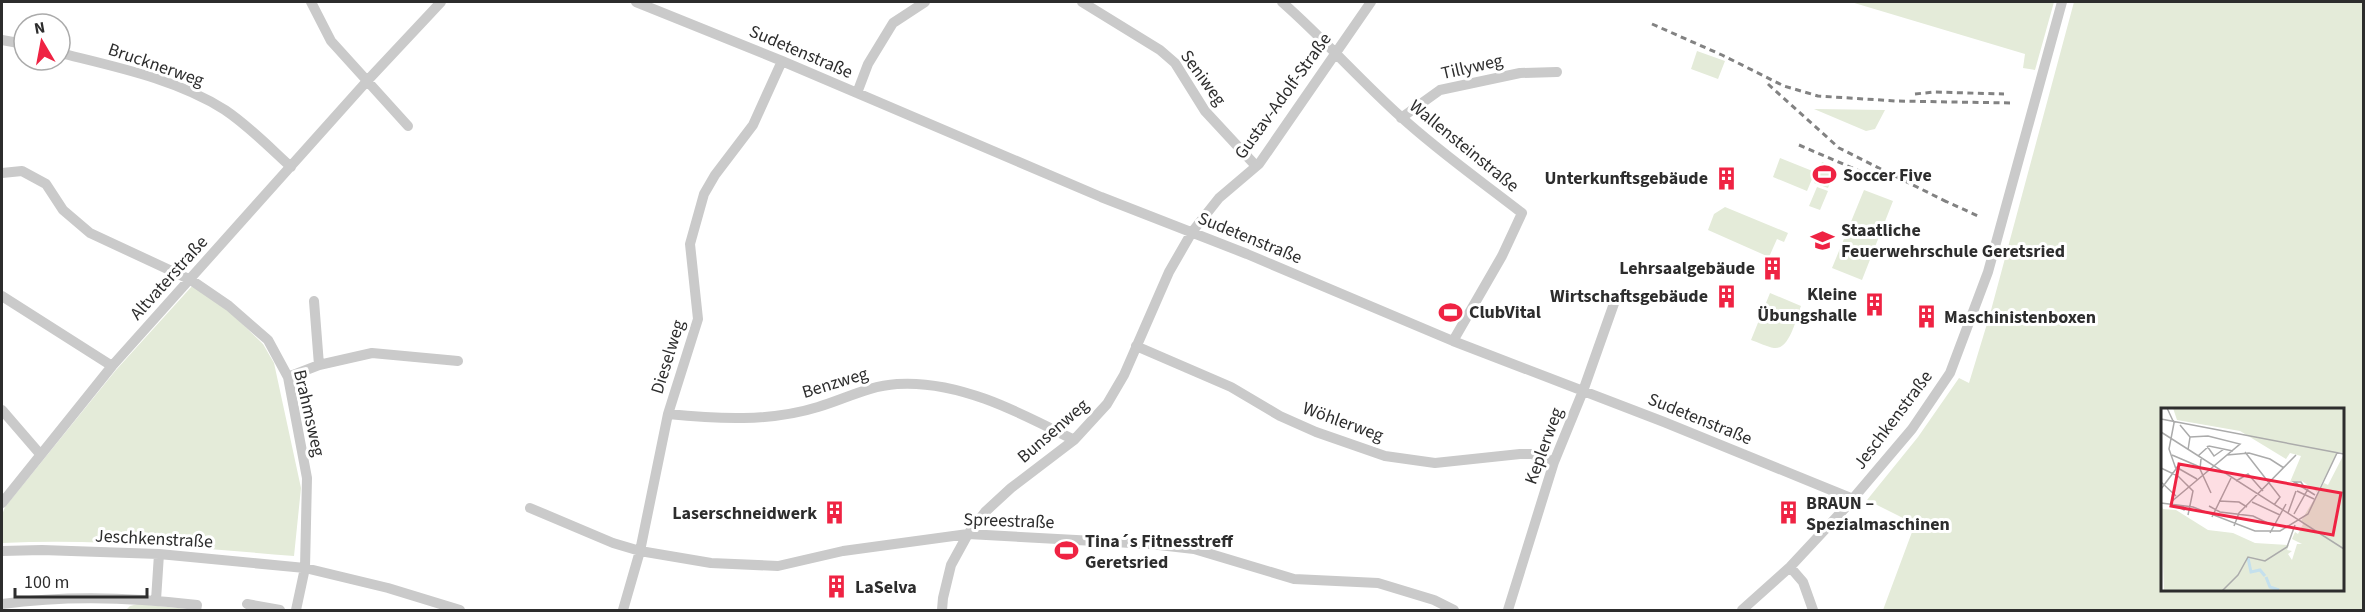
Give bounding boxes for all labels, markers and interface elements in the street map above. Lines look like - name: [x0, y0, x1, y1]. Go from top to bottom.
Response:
- north arrow: [12, 12, 72, 72]
- text: N: [32, 16, 47, 40]
- street label: Sudetenstraße: [745, 19, 857, 85]
- street label: Gustav-Adolf-Straße: [1229, 28, 1337, 164]
- street label: Brucknerweg: [105, 37, 207, 93]
- street label: Seniweg: [1174, 45, 1232, 111]
- street label: Tillyweg: [1439, 48, 1505, 86]
- street label: Wallensteinstraße: [1404, 94, 1524, 198]
- sports icon: Soccer Five: [1812, 162, 1838, 188]
- place label: Soccer Five: [1843, 163, 1932, 188]
- building icon: Unterkunftsgebäude: [1713, 165, 1739, 191]
- place label: Unterkunftsgebäude: [1544, 166, 1708, 191]
- street label: Sudetenstraße: [1194, 206, 1306, 270]
- place label: Staatliche Feuerwehrschule Geretsried: [1841, 218, 2065, 264]
- school or university icon: Staatliche Feuerwehrschule Geretsried: [1810, 227, 1836, 253]
- street label: Altvaterstraße: [124, 230, 214, 326]
- building icon: Lehrsaalgebäude: [1760, 255, 1786, 281]
- place label: Lehrsaalgebäude: [1619, 256, 1755, 281]
- place label: Kleine Übungshalle: [1757, 282, 1857, 328]
- building icon: Wirtschaftsgebäude: [1713, 283, 1739, 309]
- place label: Wirtschaftsgebäude: [1550, 284, 1708, 309]
- building icon: Kleine Übungshalle: [1862, 291, 1888, 317]
- sports icon: ClubVital: [1438, 299, 1464, 325]
- place label: ClubVital: [1469, 300, 1541, 325]
- building icon: Maschinistenboxen: [1913, 304, 1939, 330]
- place label: Maschinistenboxen: [1944, 305, 2096, 330]
- street label: Dieselweg: [645, 317, 691, 397]
- street label: Benzweg: [799, 361, 871, 405]
- street label: Jeschkenstraße: [1848, 365, 1939, 475]
- street label: Brahmsweg: [287, 367, 331, 459]
- street label: Sudetenstraße: [1644, 387, 1756, 451]
- street label: Bunsenweg: [1012, 393, 1094, 469]
- street label: Wöhlerweg: [1299, 396, 1387, 448]
- street label: Keplerweg: [1519, 404, 1569, 488]
- inset map: [2161, 408, 2344, 591]
- place label: BRAUN – Spezialmaschinen: [1806, 491, 1950, 537]
- building icon: Laserschneidwerk: [822, 500, 848, 526]
- building icon: BRAUN – Spezialmaschinen: [1775, 500, 1801, 526]
- place label: Laserschneidwerk: [672, 501, 817, 526]
- street label: Spreestraße: [963, 507, 1055, 535]
- street label: Jeschkenstraße: [94, 523, 214, 555]
- place label: Tina´s Fitnesstreff Geretsried: [1085, 529, 1234, 575]
- sports icon: Tina´s Fitnesstreff Geretsried: [1054, 538, 1080, 564]
- scale bar: [15, 561, 147, 599]
- text: 100 m: [24, 570, 69, 595]
- building icon: LaSelva: [824, 574, 850, 600]
- place label: LaSelva: [855, 575, 917, 600]

